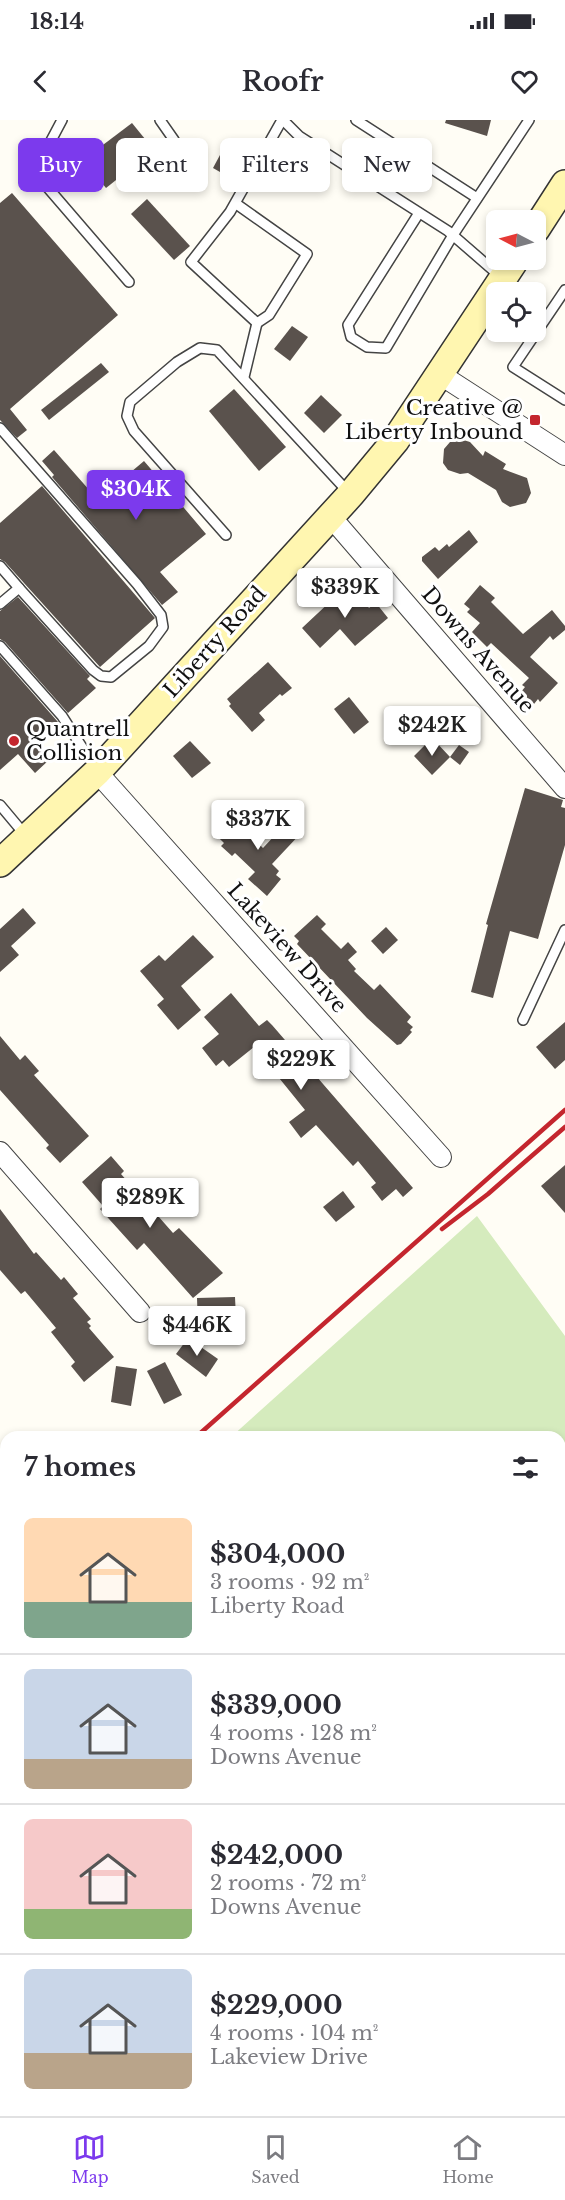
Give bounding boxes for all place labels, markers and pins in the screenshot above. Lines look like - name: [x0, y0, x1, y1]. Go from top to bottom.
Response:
- place label: Creative @ Liberty Inbound: [345, 395, 523, 445]
- marker: Creative @ Liberty Inbound: [528, 413, 542, 427]
- pin: $304K: [94, 470, 178, 521]
- pin: $339K: [303, 568, 387, 619]
- pin: $242K: [390, 706, 474, 757]
- place label: Quantrell Collision: [26, 716, 130, 766]
- marker: Quantrell Collision: [7, 734, 21, 748]
- pin: $337K: [216, 800, 300, 851]
- pin: $229K: [259, 1040, 343, 1091]
- pin: $289K: [108, 1178, 192, 1229]
- pin: $446K: [155, 1306, 239, 1357]

